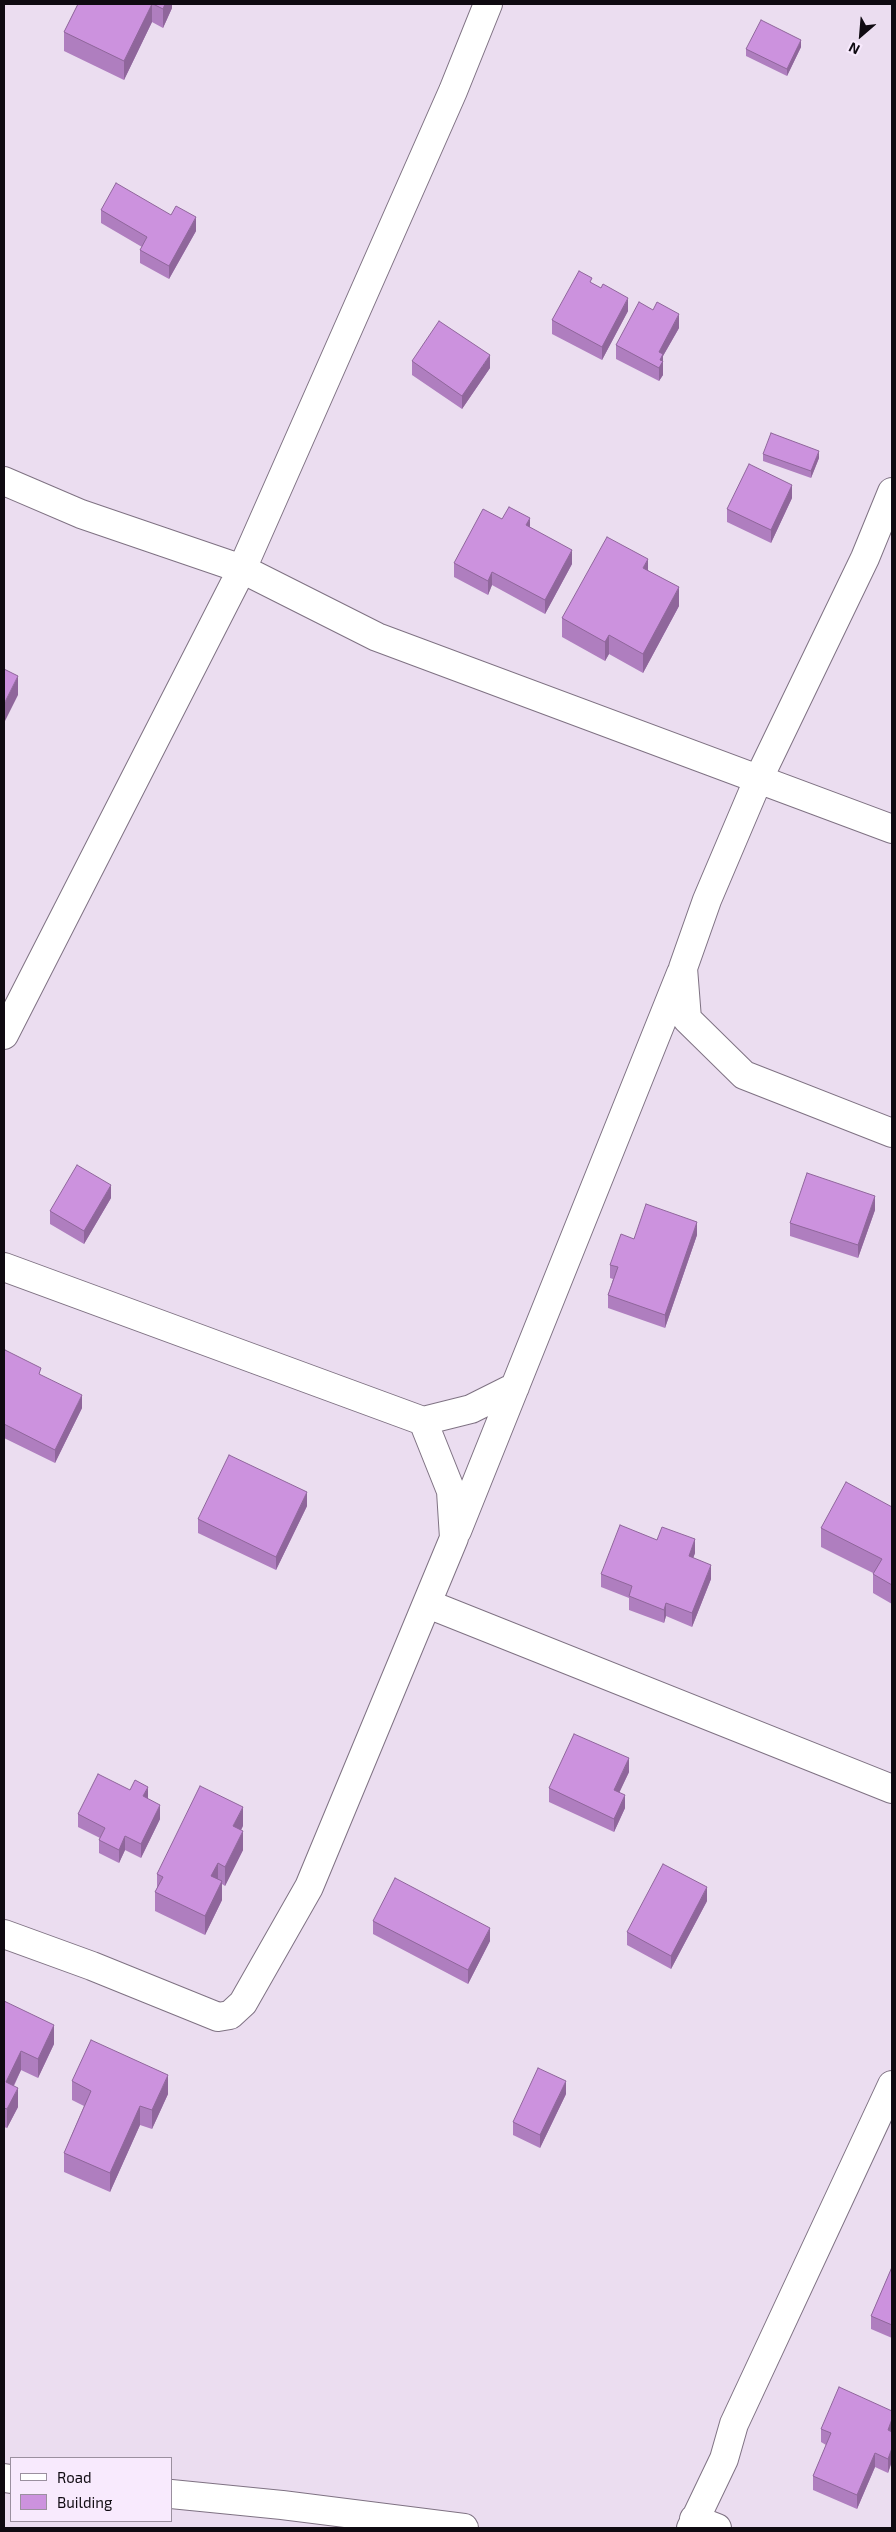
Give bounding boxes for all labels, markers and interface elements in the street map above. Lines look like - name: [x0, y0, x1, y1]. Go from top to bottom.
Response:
- north arrow: [836, 10, 886, 60]
- text: N: [846, 39, 862, 59]
- legend: [10, 2457, 172, 2522]
- text: Road: [57, 2468, 92, 2486]
- text: Building: [57, 2493, 112, 2511]

